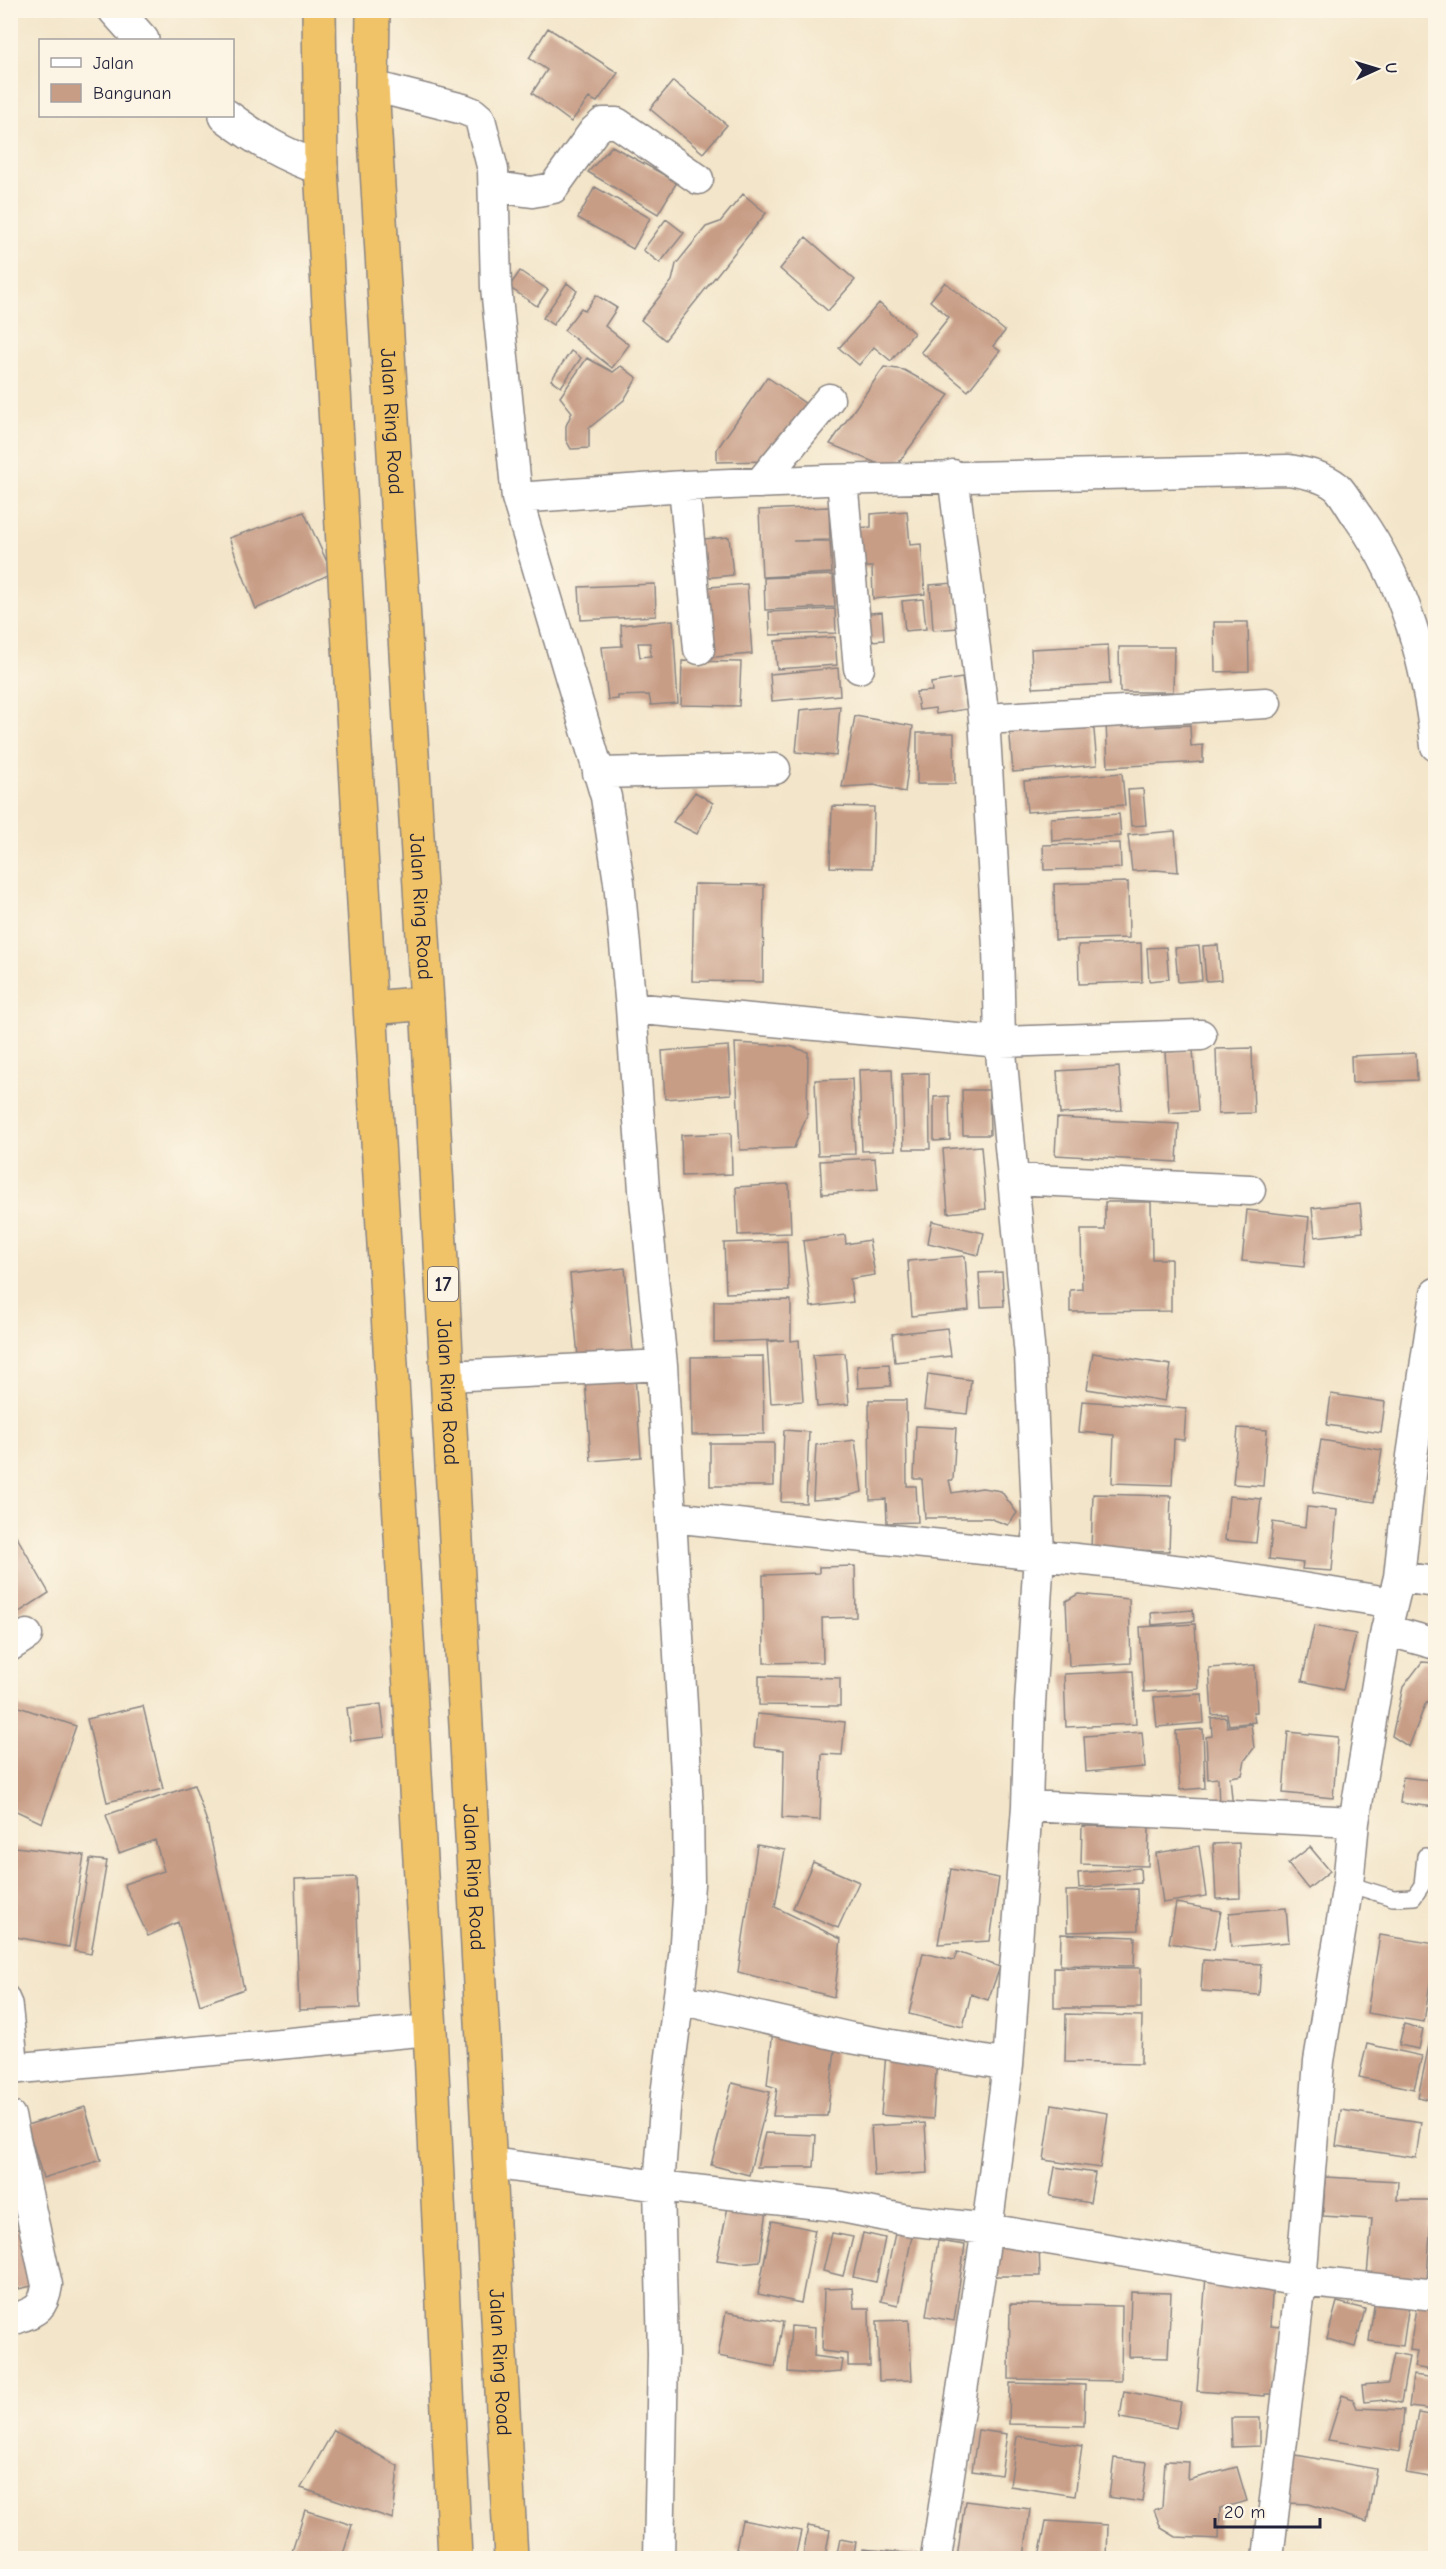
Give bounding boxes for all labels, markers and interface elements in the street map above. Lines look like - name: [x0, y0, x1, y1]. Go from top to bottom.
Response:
- legend: [39, 39, 234, 117]
- north arrow: [1347, 39, 1407, 99]
- text: Jalan: [93, 53, 134, 74]
- text: U: [1382, 62, 1400, 74]
- text: Bangunan: [93, 83, 171, 104]
- street label: Jalan Ring Road: [376, 347, 408, 495]
- street label: Jalan Ring Road: [405, 832, 438, 981]
- road number: 17: [428, 1267, 458, 1301]
- street label: Jalan Ring Road: [432, 1318, 464, 1466]
- street label: Jalan Ring Road: [458, 1803, 490, 1951]
- street label: Jalan Ring Road: [484, 2288, 516, 2436]
- scale bar: [1215, 2491, 1320, 2529]
- text: 20 m: [1224, 2502, 1265, 2523]

